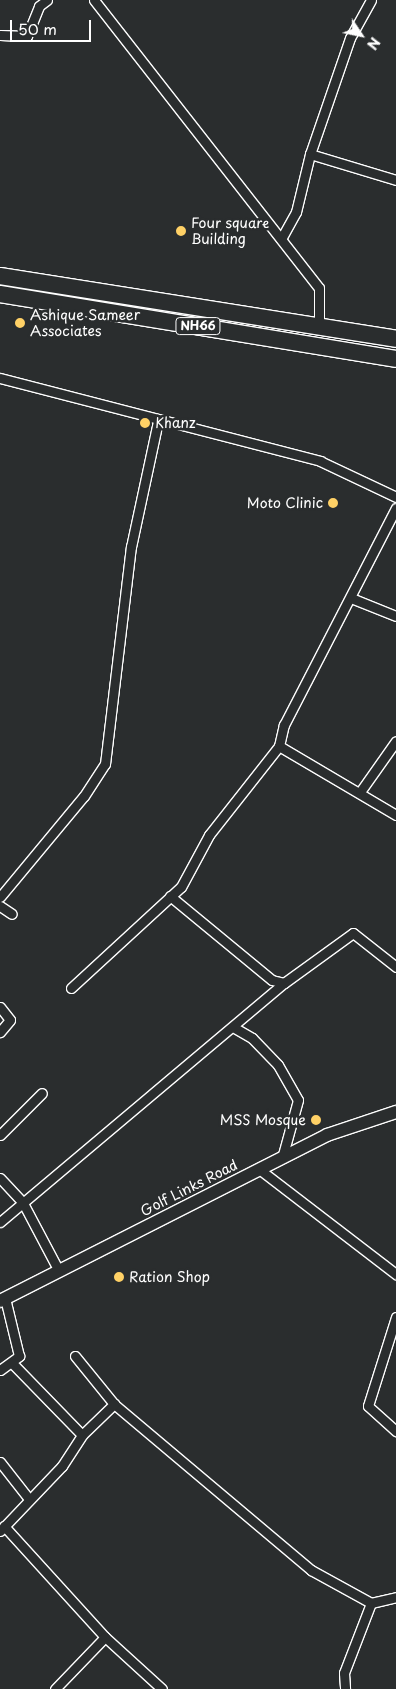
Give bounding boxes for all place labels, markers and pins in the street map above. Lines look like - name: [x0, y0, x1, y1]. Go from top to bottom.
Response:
- place label: Four square Building: [191, 215, 271, 248]
- marker: Four square Building: [175, 225, 187, 237]
- place label: Ashique Sameer Associates: [30, 307, 140, 340]
- marker: Ashique Sameer Associates: [14, 317, 26, 329]
- place label: Khanz: [155, 415, 196, 431]
- marker: Khanz: [139, 417, 151, 429]
- place label: Moto Clinic: [246, 495, 323, 511]
- marker: Moto Clinic: [327, 497, 339, 509]
- place label: MSS Mosque: [220, 1112, 306, 1128]
- marker: MSS Mosque: [310, 1114, 322, 1126]
- place label: Ration Shop: [129, 1269, 210, 1285]
- marker: Ration Shop: [113, 1271, 125, 1283]

